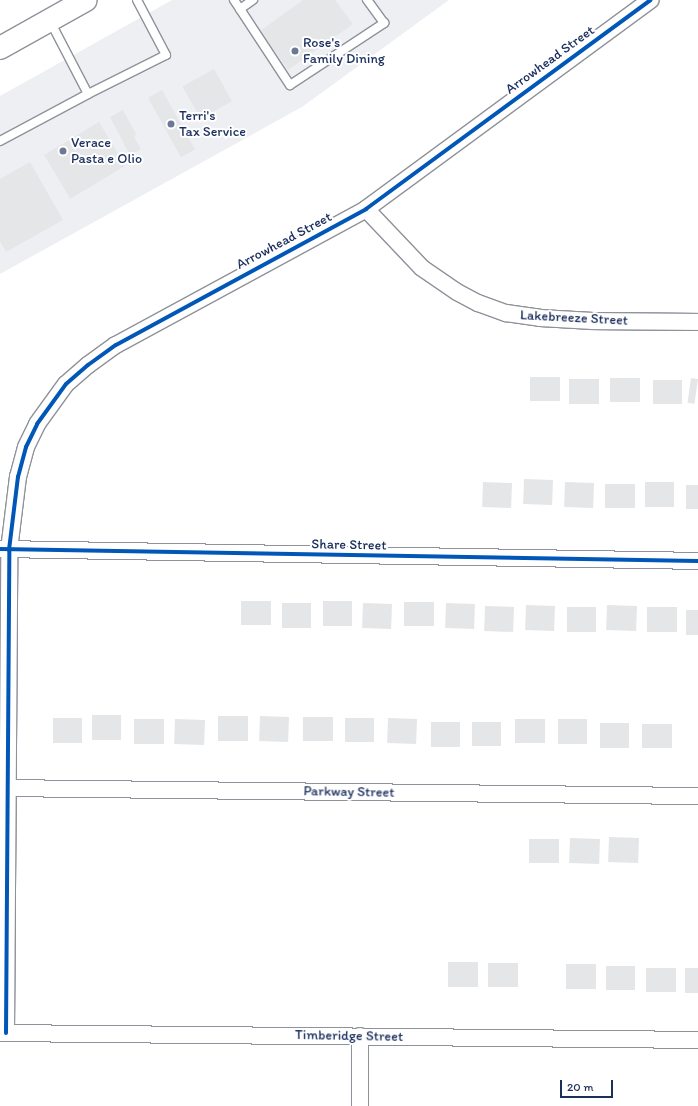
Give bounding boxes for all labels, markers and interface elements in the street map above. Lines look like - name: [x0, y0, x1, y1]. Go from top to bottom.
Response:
- street label: Arrowhead Street: [502, 22, 598, 98]
- place label: Rose's Family Dining: [303, 35, 385, 68]
- marker: Rose's Family Dining: [290, 46, 300, 56]
- place label: Terri's Tax Service: [179, 108, 246, 140]
- marker: Terri's Tax Service: [166, 119, 176, 129]
- place label: Verace Pasta e Olio: [71, 135, 142, 168]
- marker: Verace Pasta e Olio: [58, 146, 68, 156]
- street label: Arrowhead Street: [233, 209, 335, 273]
- street label: Lakebreeze Street: [520, 307, 628, 329]
- street label: Share Street: [311, 536, 387, 554]
- street label: Parkway Street: [304, 783, 394, 801]
- street label: Timberidge Street: [295, 1027, 403, 1045]
- scale bar: [562, 1072, 615, 1098]
- text: 20 m: [567, 1080, 594, 1094]

